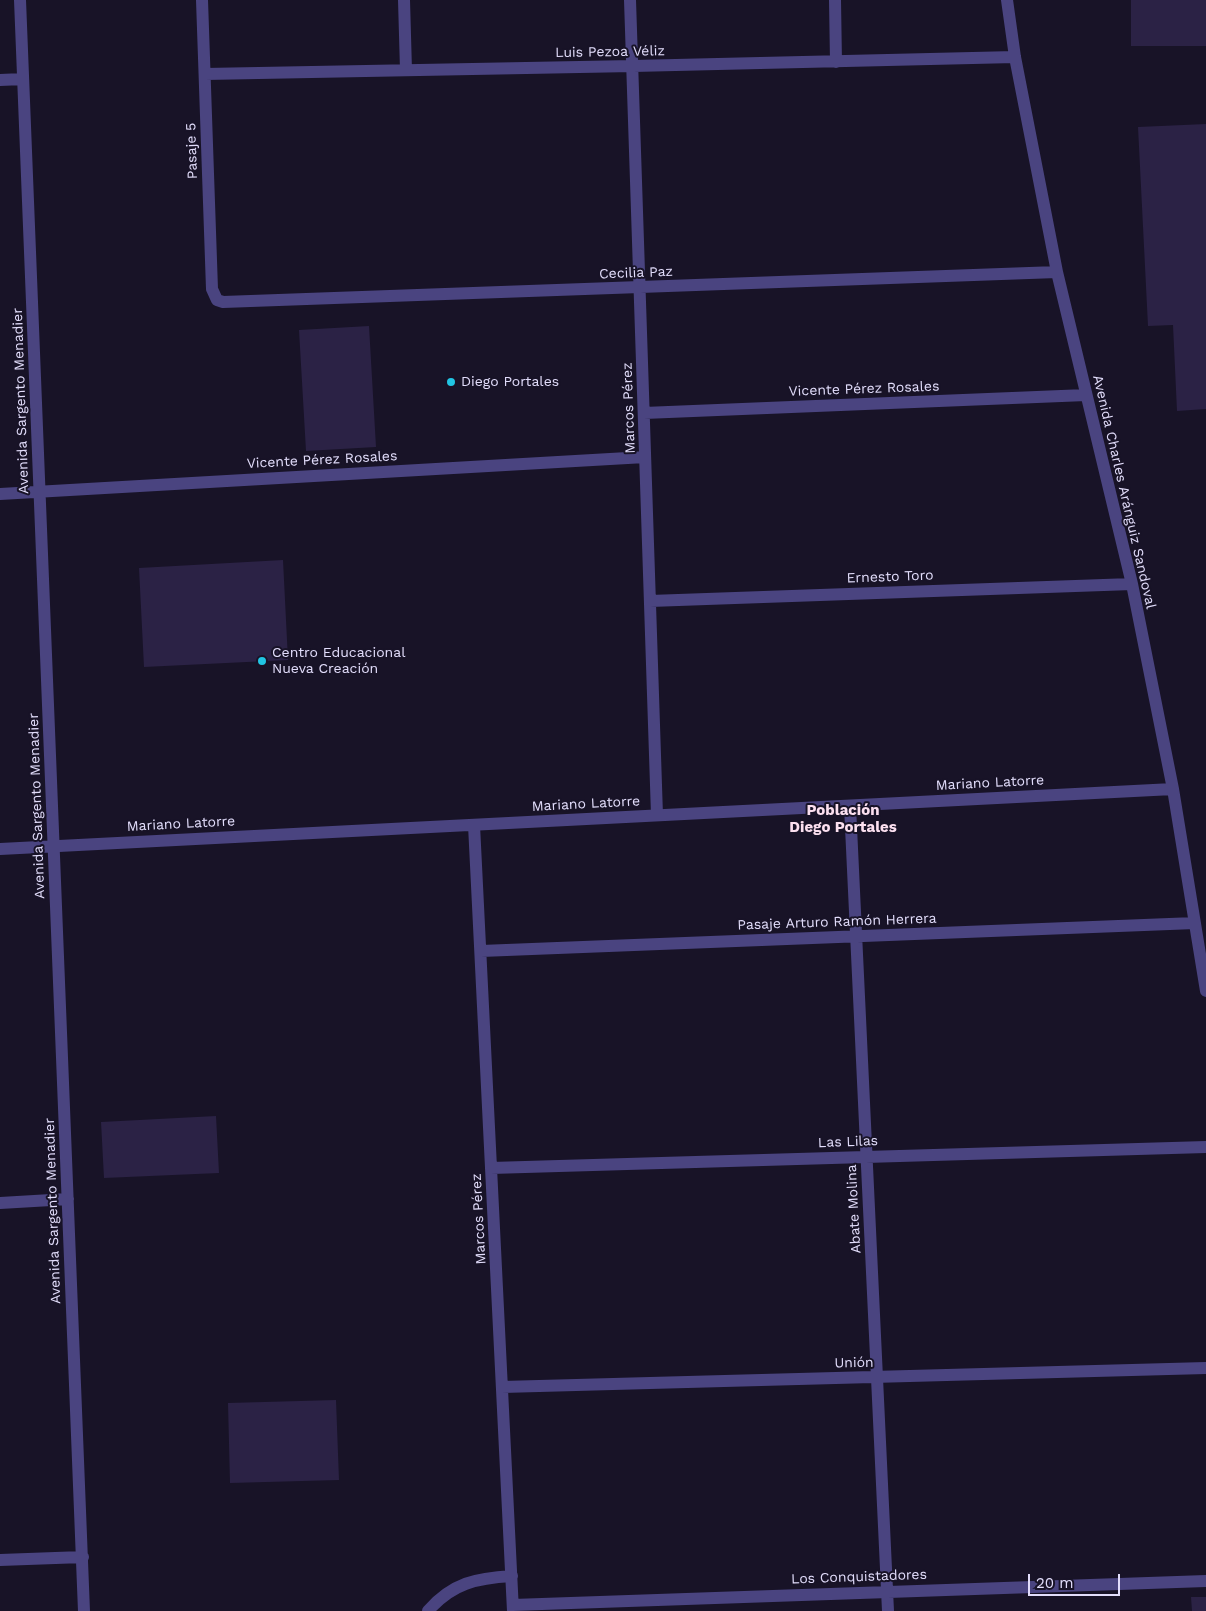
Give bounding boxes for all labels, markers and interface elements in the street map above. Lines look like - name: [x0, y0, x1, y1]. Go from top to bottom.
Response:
- street label: Luis Pezoa Véliz: [555, 43, 665, 61]
- street label: Pasaje 5: [183, 122, 201, 180]
- street label: Cecilia Paz: [599, 263, 673, 283]
- street label: Avenida Sargento Menadier: [9, 308, 33, 494]
- street label: Marcos Pérez: [619, 362, 639, 454]
- street label: Avenida Charles Aránguiz Sandoval: [1089, 373, 1159, 611]
- place label: Diego Portales: [461, 374, 559, 390]
- marker: Diego Portales: [445, 376, 457, 388]
- street label: Vicente Pérez Rosales: [788, 378, 940, 400]
- street label: Vicente Pérez Rosales: [246, 448, 398, 472]
- street label: Ernesto Toro: [846, 567, 934, 587]
- place label: Centro Educacional Nueva Creación: [272, 645, 405, 678]
- marker: Centro Educacional Nueva Creación: [256, 655, 268, 667]
- street label: Avenida Sargento Menadier: [25, 713, 49, 899]
- street label: Mariano Latorre: [935, 772, 1045, 794]
- street label: Mariano Latorre: [531, 793, 641, 815]
- district label: Población Diego Portales: [789, 802, 897, 837]
- street label: Mariano Latorre: [126, 813, 236, 835]
- street label: Pasaje Arturo Ramón Herrera: [737, 910, 937, 934]
- street label: Avenida Sargento Menadier: [41, 1118, 65, 1304]
- street label: Las Lilas: [818, 1133, 878, 1151]
- street label: Abate Molina: [843, 1164, 865, 1254]
- street label: Marcos Pérez: [468, 1173, 490, 1265]
- street label: Unión: [834, 1354, 874, 1372]
- scale bar: [1031, 1564, 1124, 1596]
- street label: Los Conquistadores: [791, 1566, 927, 1588]
- text: 20 m: [1036, 1574, 1074, 1592]

